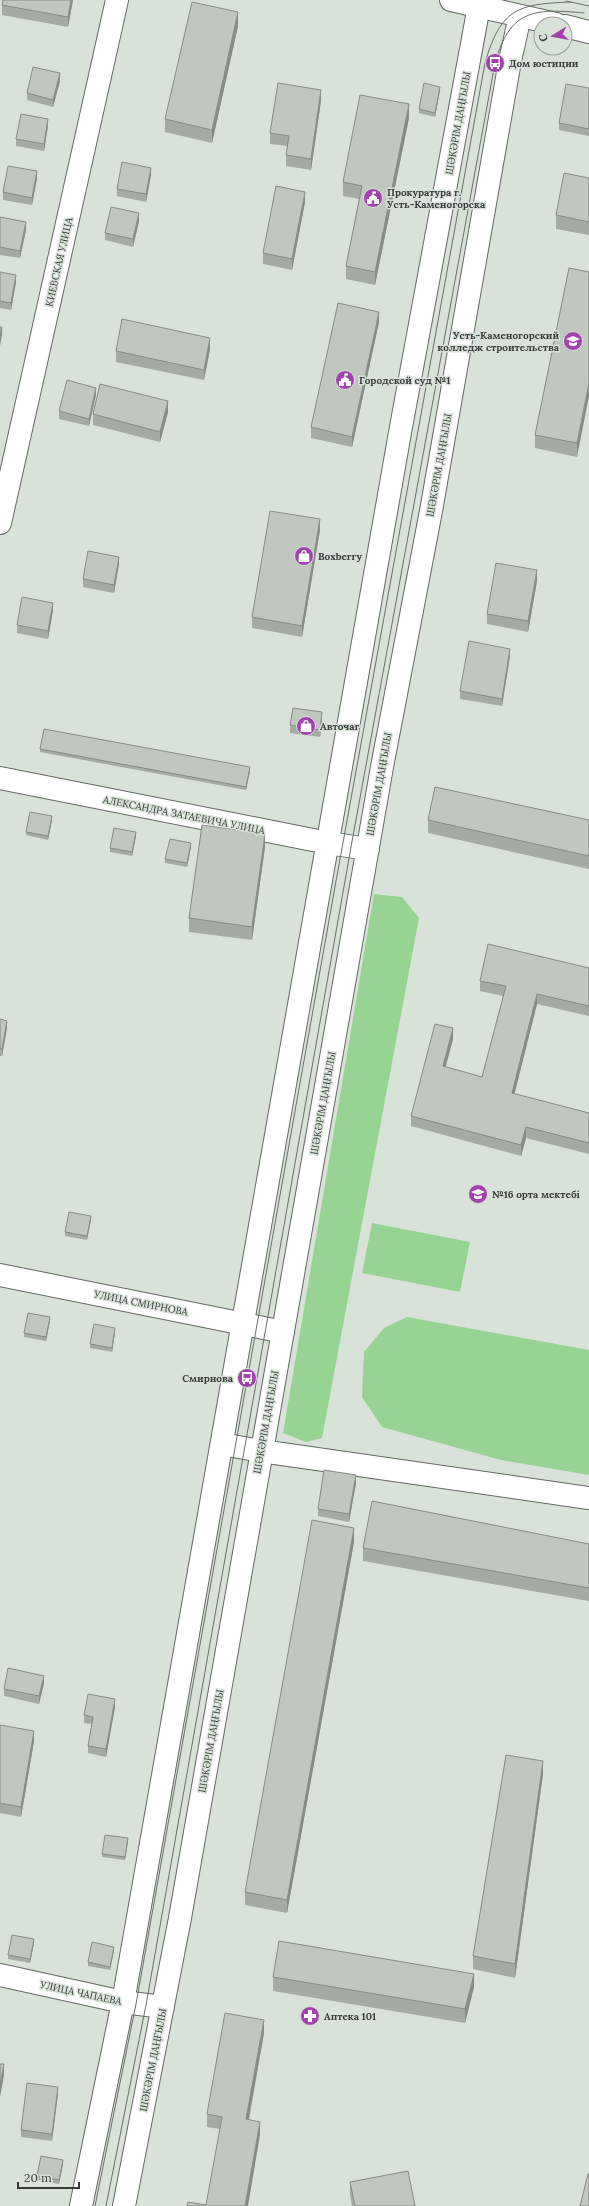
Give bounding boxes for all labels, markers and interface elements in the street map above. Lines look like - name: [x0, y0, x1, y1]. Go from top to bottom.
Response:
- north arrow: [533, 16, 573, 56]
- text: С: [536, 32, 551, 43]
- bus stop icon: Дом юстиции: [484, 52, 506, 74]
- place label: Дом юстиции: [509, 57, 579, 70]
- street label: ШӘКӘРІМ ДАҢҒЫЛЫ: [443, 70, 473, 176]
- place label: Прокуратура г. Усть-Каменогорска: [387, 186, 486, 211]
- public building icon: Прокуратура г. Усть-Каменогорска: [362, 187, 384, 209]
- street label: КИЕВСКАЯ УЛИЦА: [42, 215, 76, 308]
- place label: Усть-Каменогорский колледж строительства: [438, 329, 560, 354]
- school or university icon: Усть-Каменогорский колледж строительства: [562, 330, 584, 352]
- public building icon: Городской суд №1: [334, 369, 356, 391]
- place label: Городской суд №1: [359, 374, 450, 387]
- street label: ШӘКӘРІМ ДАҢҒЫЛЫ: [424, 412, 454, 518]
- shop icon: Boxberry: [293, 545, 315, 567]
- place label: Boxberry: [318, 550, 363, 563]
- shop icon: Авточаг: [295, 715, 317, 737]
- place label: Авточаг: [320, 720, 360, 733]
- street label: ШӘКӘРІМ ДАҢҒЫЛЫ: [364, 731, 394, 837]
- street label: АЛЕКСАНДРА ЗАТАЕВИЧА УЛИЦА: [101, 793, 267, 837]
- street label: ШӘКӘРІМ ДАҢҒЫЛЫ: [308, 1050, 338, 1156]
- school or university icon: №16 орта мектебі: [467, 1183, 489, 1205]
- place label: №16 орта мектебі: [492, 1188, 581, 1201]
- street label: УЛИЦА СМИРНОВА: [92, 1287, 190, 1319]
- bus stop icon: Смирнова: [236, 1367, 258, 1389]
- street label: ШӘКӘРІМ ДАҢҒЫЛЫ: [251, 1369, 281, 1475]
- place label: Смирнова: [182, 1372, 234, 1385]
- street label: ШӘКӘРІМ ДАҢҒЫЛЫ: [196, 1688, 226, 1794]
- street label: УЛИЦА ЧАПАЕВА: [38, 1978, 124, 2008]
- pharmacy icon: Аптека 101: [299, 2005, 321, 2027]
- street label: ШӘКӘРІМ ДАҢҒЫЛЫ: [137, 2007, 169, 2113]
- place label: Аптека 101: [324, 2010, 376, 2023]
- scale bar: [18, 2164, 79, 2190]
- text: 20 m: [24, 2170, 52, 2185]

